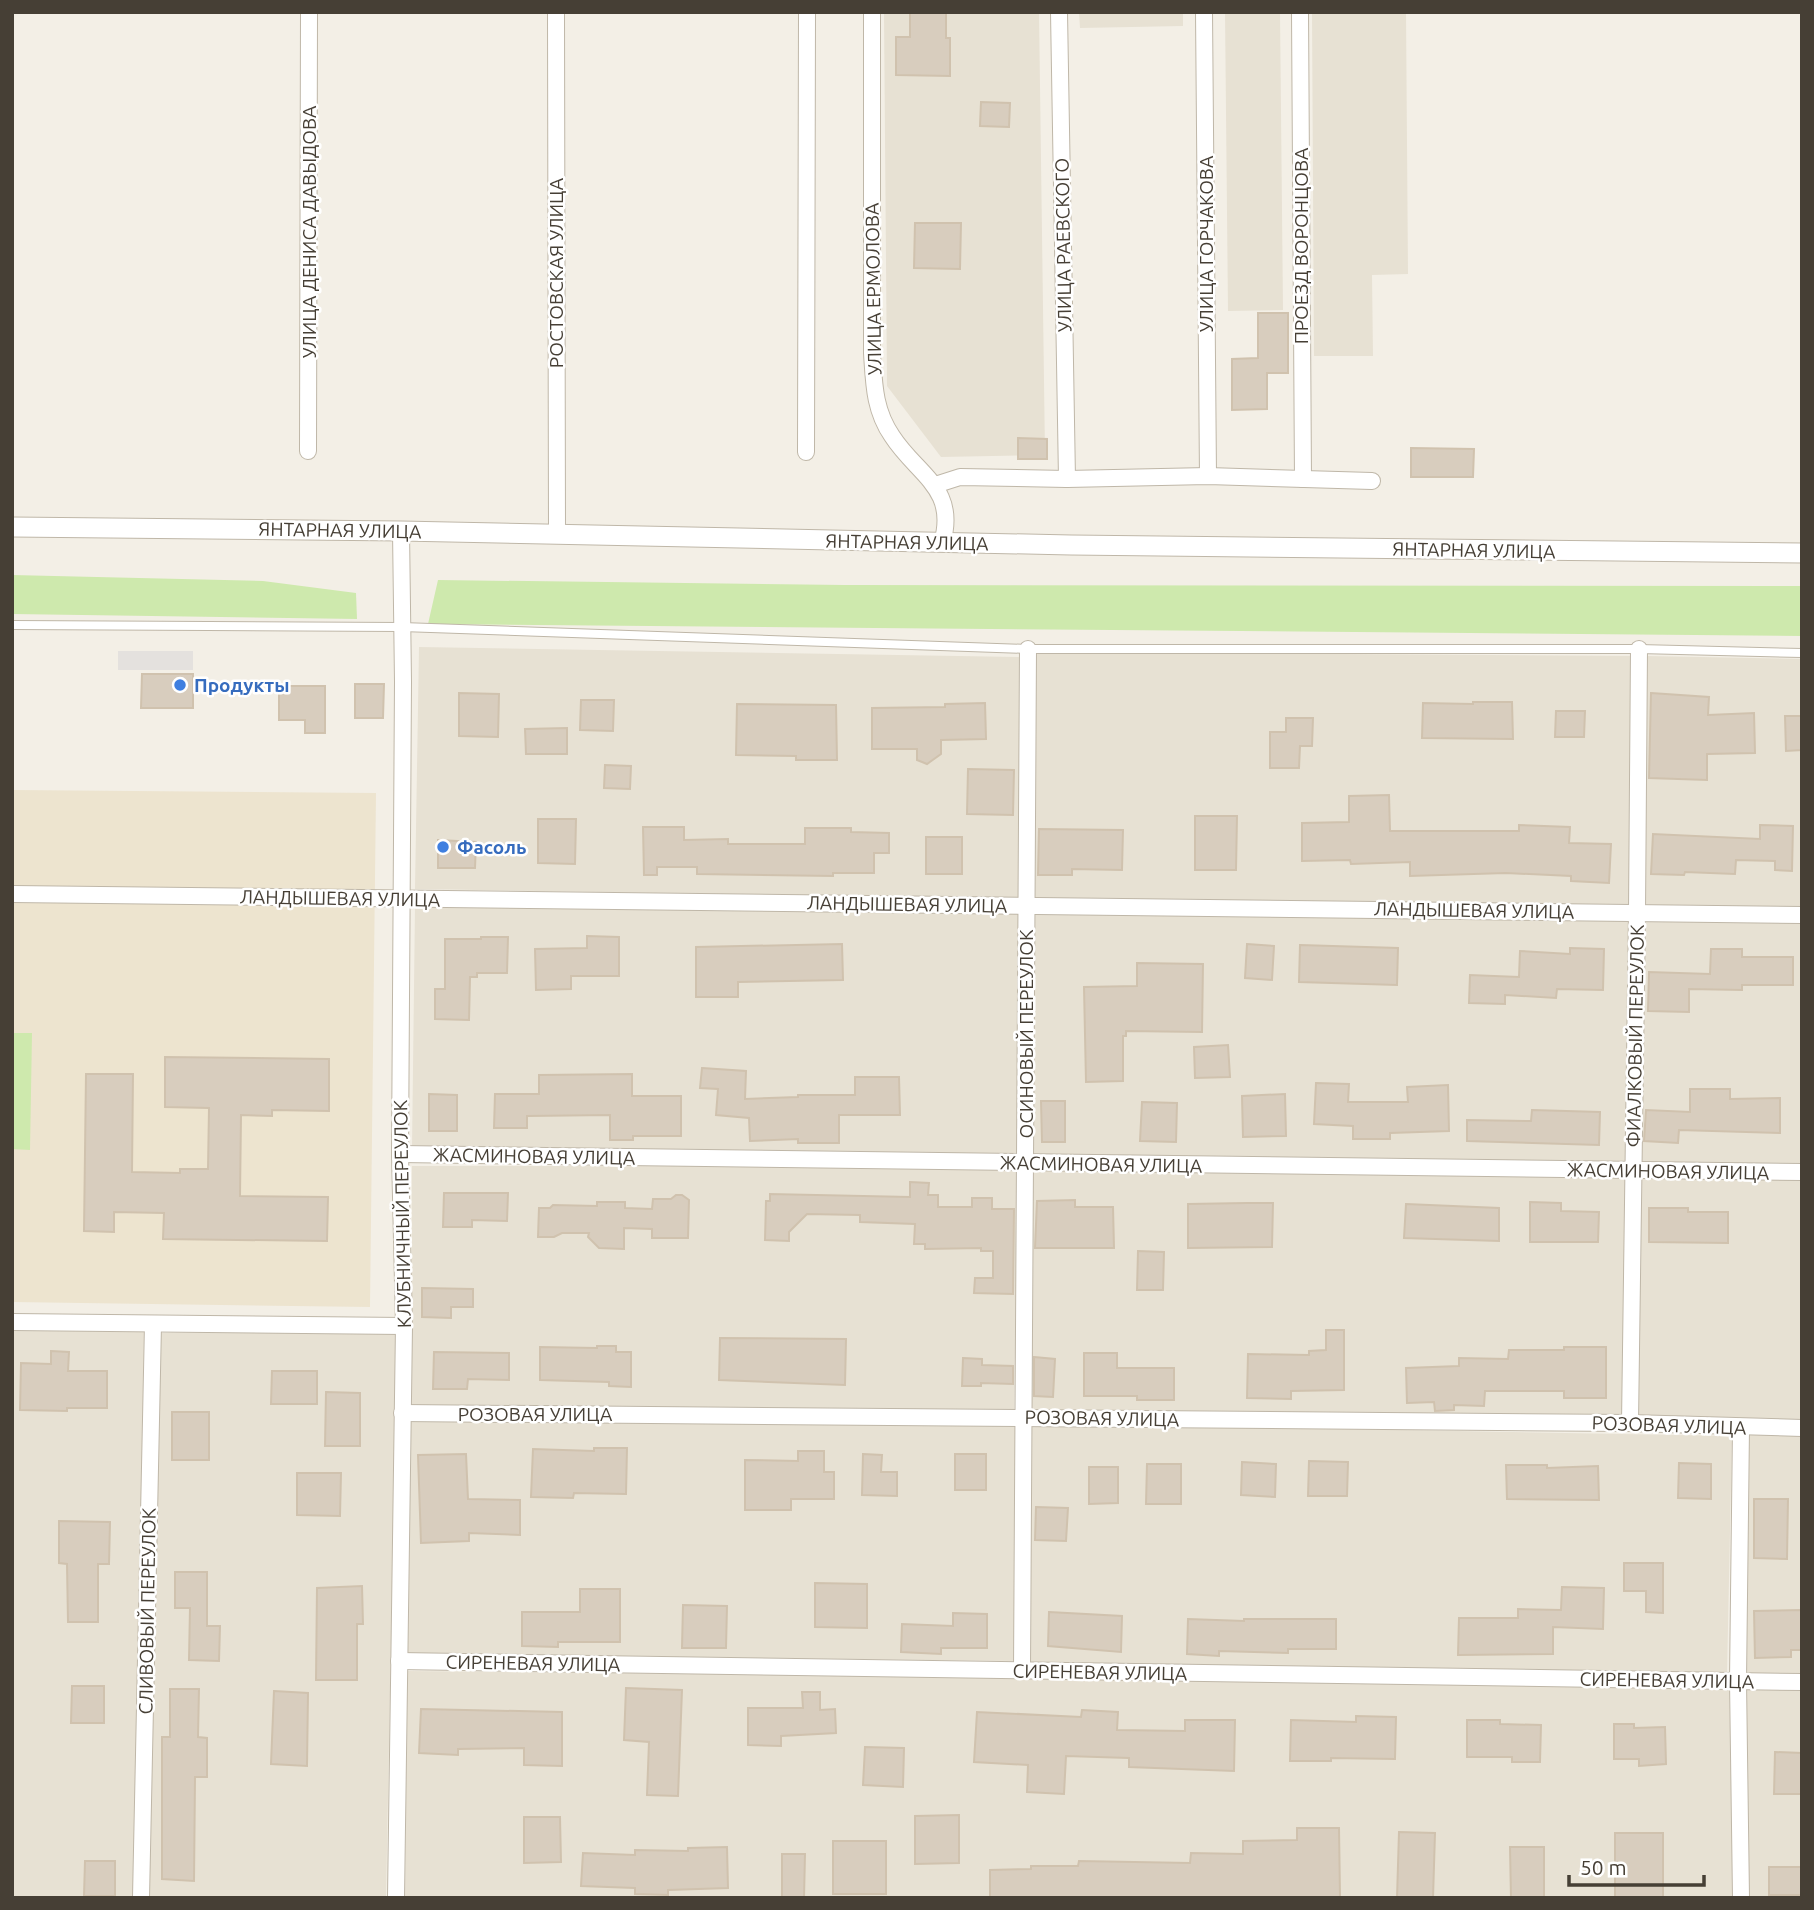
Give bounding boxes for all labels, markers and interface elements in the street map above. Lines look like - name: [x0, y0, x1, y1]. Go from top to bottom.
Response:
- street label: УЛИЦА ДЕНИСА ДАВЫДОВА: [298, 105, 320, 358]
- street label: ПРОЕЗД ВОРОНЦОВА: [1290, 147, 1312, 344]
- street label: УЛИЦА ГОРЧАКОВА: [1195, 155, 1217, 332]
- street label: УЛИЦА РАЕВСКОГО: [1050, 158, 1076, 332]
- street label: РОСТОВСКАЯ УЛИЦА: [545, 177, 567, 368]
- street label: УЛИЦА ЕРМОЛОВА: [860, 202, 886, 375]
- street label: ЯНТАРНАЯ УЛИЦА: [258, 518, 422, 542]
- street label: ЯНТАРНАЯ УЛИЦА: [825, 530, 989, 554]
- street label: ЯНТАРНАЯ УЛИЦА: [1392, 538, 1556, 562]
- place label: Продукты: [194, 674, 289, 696]
- marker: Продукты: [172, 677, 188, 693]
- place label: Фасоль: [457, 836, 526, 858]
- marker: Фасоль: [435, 839, 451, 855]
- street label: ЛАНДЫШЕВАЯ УЛИЦА: [240, 885, 441, 911]
- street label: ЛАНДЫШЕВАЯ УЛИЦА: [807, 891, 1008, 917]
- street label: ЛАНДЫШЕВАЯ УЛИЦА: [1374, 897, 1575, 923]
- street label: ФИАЛКОВЫЙ ПЕРЕУЛОК: [1622, 924, 1648, 1148]
- street label: ОСИНОВЫЙ ПЕРЕУЛОК: [1015, 929, 1037, 1139]
- street label: КЛУБНИЧНЫЙ ПЕРЕУЛОК: [389, 1099, 415, 1328]
- street label: ЖАСМИНОВАЯ УЛИЦА: [433, 1143, 636, 1169]
- street label: ЖАСМИНОВАЯ УЛИЦА: [1000, 1151, 1203, 1177]
- street label: ЖАСМИНОВАЯ УЛИЦА: [1567, 1158, 1770, 1184]
- street label: РОЗОВАЯ УЛИЦА: [458, 1403, 613, 1425]
- street label: РОЗОВАЯ УЛИЦА: [1024, 1406, 1180, 1430]
- street label: РОЗОВАЯ УЛИЦА: [1591, 1411, 1747, 1439]
- street label: СЛИВОВЫЙ ПЕРЕУЛОК: [134, 1507, 160, 1714]
- street label: СИРЕНЕВАЯ УЛИЦА: [446, 1650, 621, 1676]
- street label: СИРЕНЕВАЯ УЛИЦА: [1013, 1659, 1188, 1685]
- street label: СИРЕНЕВАЯ УЛИЦА: [1580, 1667, 1755, 1693]
- scale bar: [1569, 1843, 1704, 1887]
- text: 50 m: [1580, 1855, 1627, 1879]

